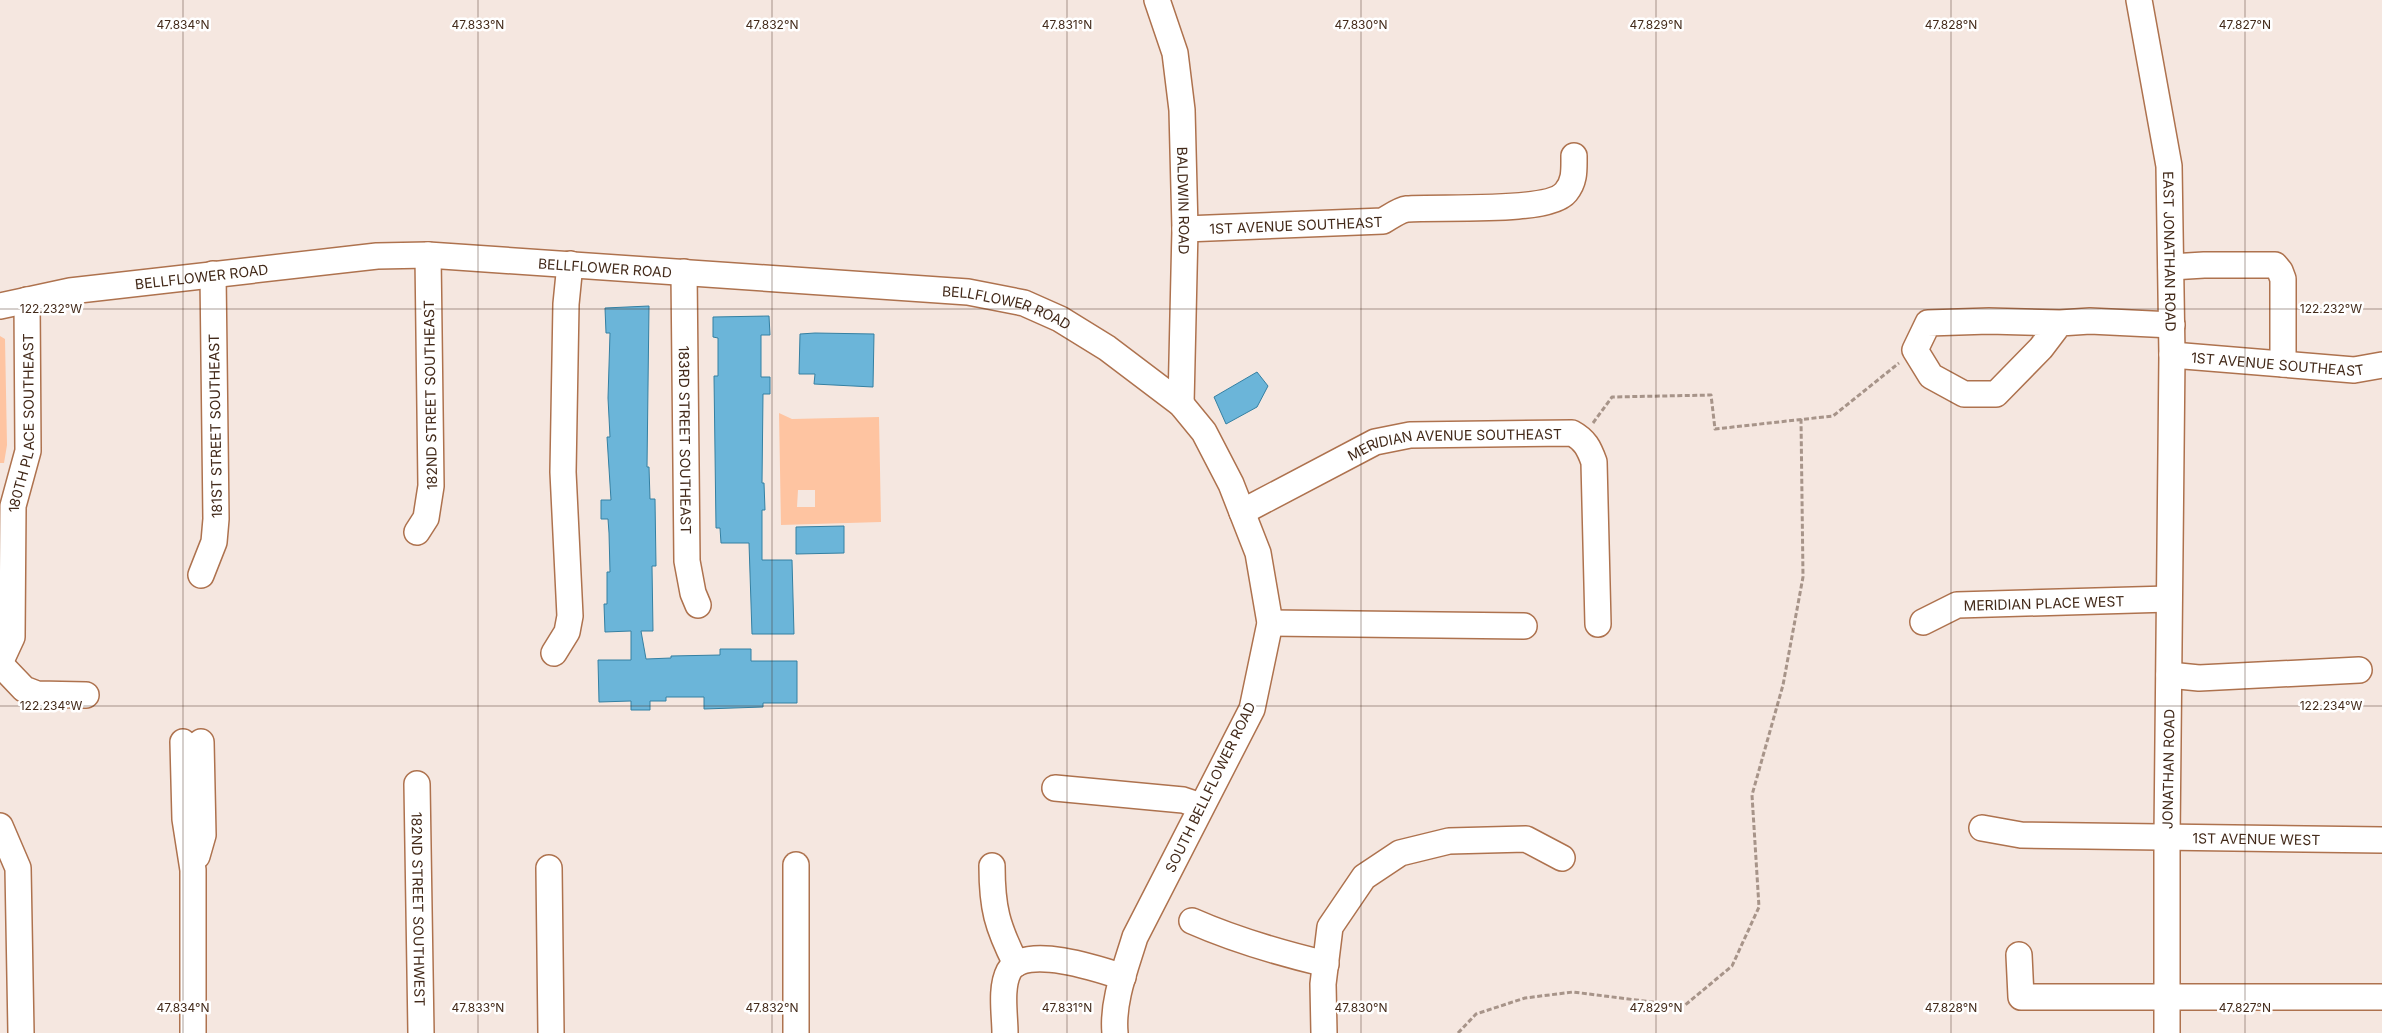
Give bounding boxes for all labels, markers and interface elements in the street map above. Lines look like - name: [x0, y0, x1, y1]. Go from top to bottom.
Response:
- text: 47.834°N: [156, 17, 210, 32]
- text: 47.833°N: [452, 17, 504, 32]
- text: 47.832°N: [746, 17, 798, 32]
- text: 47.831°N: [1042, 17, 1092, 32]
- text: 47.830°N: [1334, 17, 1388, 32]
- text: 47.829°N: [1630, 17, 1682, 32]
- text: 47.828°N: [1925, 17, 1977, 32]
- text: 47.827°N: [2219, 17, 2271, 32]
- street label: BALDWIN ROAD: [1174, 146, 1194, 255]
- street label: EAST JONATHAN ROAD: [2161, 171, 2180, 332]
- street label: 1ST AVENUE SOUTHEAST: [1209, 213, 1383, 237]
- street label: BELLFLOWER ROAD: [537, 254, 672, 280]
- street label: BELLFLOWER ROAD: [134, 260, 269, 292]
- street label: BELLFLOWER ROAD: [942, 282, 1074, 332]
- street label: 182ND STREET SOUTHEAST: [420, 300, 440, 490]
- text: 122.232°W: [20, 301, 82, 316]
- text: 122.232°W: [2300, 301, 2362, 316]
- street label: 180TH PLACE SOUTHEAST: [4, 333, 36, 512]
- street label: 181ST STREET SOUTHEAST: [205, 334, 225, 518]
- street label: 183RD STREET SOUTHEAST: [676, 346, 695, 534]
- street label: 1ST AVENUE SOUTHEAST: [2190, 348, 2365, 379]
- street label: MERIDIAN AVENUE SOUTHEAST: [1344, 425, 1562, 464]
- street label: MERIDIAN PLACE WEST: [1963, 592, 2125, 613]
- text: 122.234°W: [20, 698, 82, 713]
- text: 122.234°W: [2300, 698, 2362, 713]
- street label: SOUTH BELLFLOWER ROAD: [1161, 699, 1259, 875]
- street label: JONATHAN ROAD: [2158, 709, 2178, 829]
- street label: 182ND STREET SOUTHWEST: [409, 812, 429, 1006]
- street label: 1ST AVENUE WEST: [2192, 829, 2320, 848]
- text: 47.834°N: [156, 1000, 210, 1015]
- text: 47.833°N: [452, 1000, 504, 1015]
- text: 47.832°N: [746, 1000, 798, 1015]
- text: 47.831°N: [1042, 1000, 1092, 1015]
- text: 47.830°N: [1334, 1000, 1388, 1015]
- text: 47.829°N: [1630, 1000, 1682, 1015]
- text: 47.828°N: [1925, 1000, 1977, 1015]
- text: 47.827°N: [2219, 1000, 2271, 1015]

